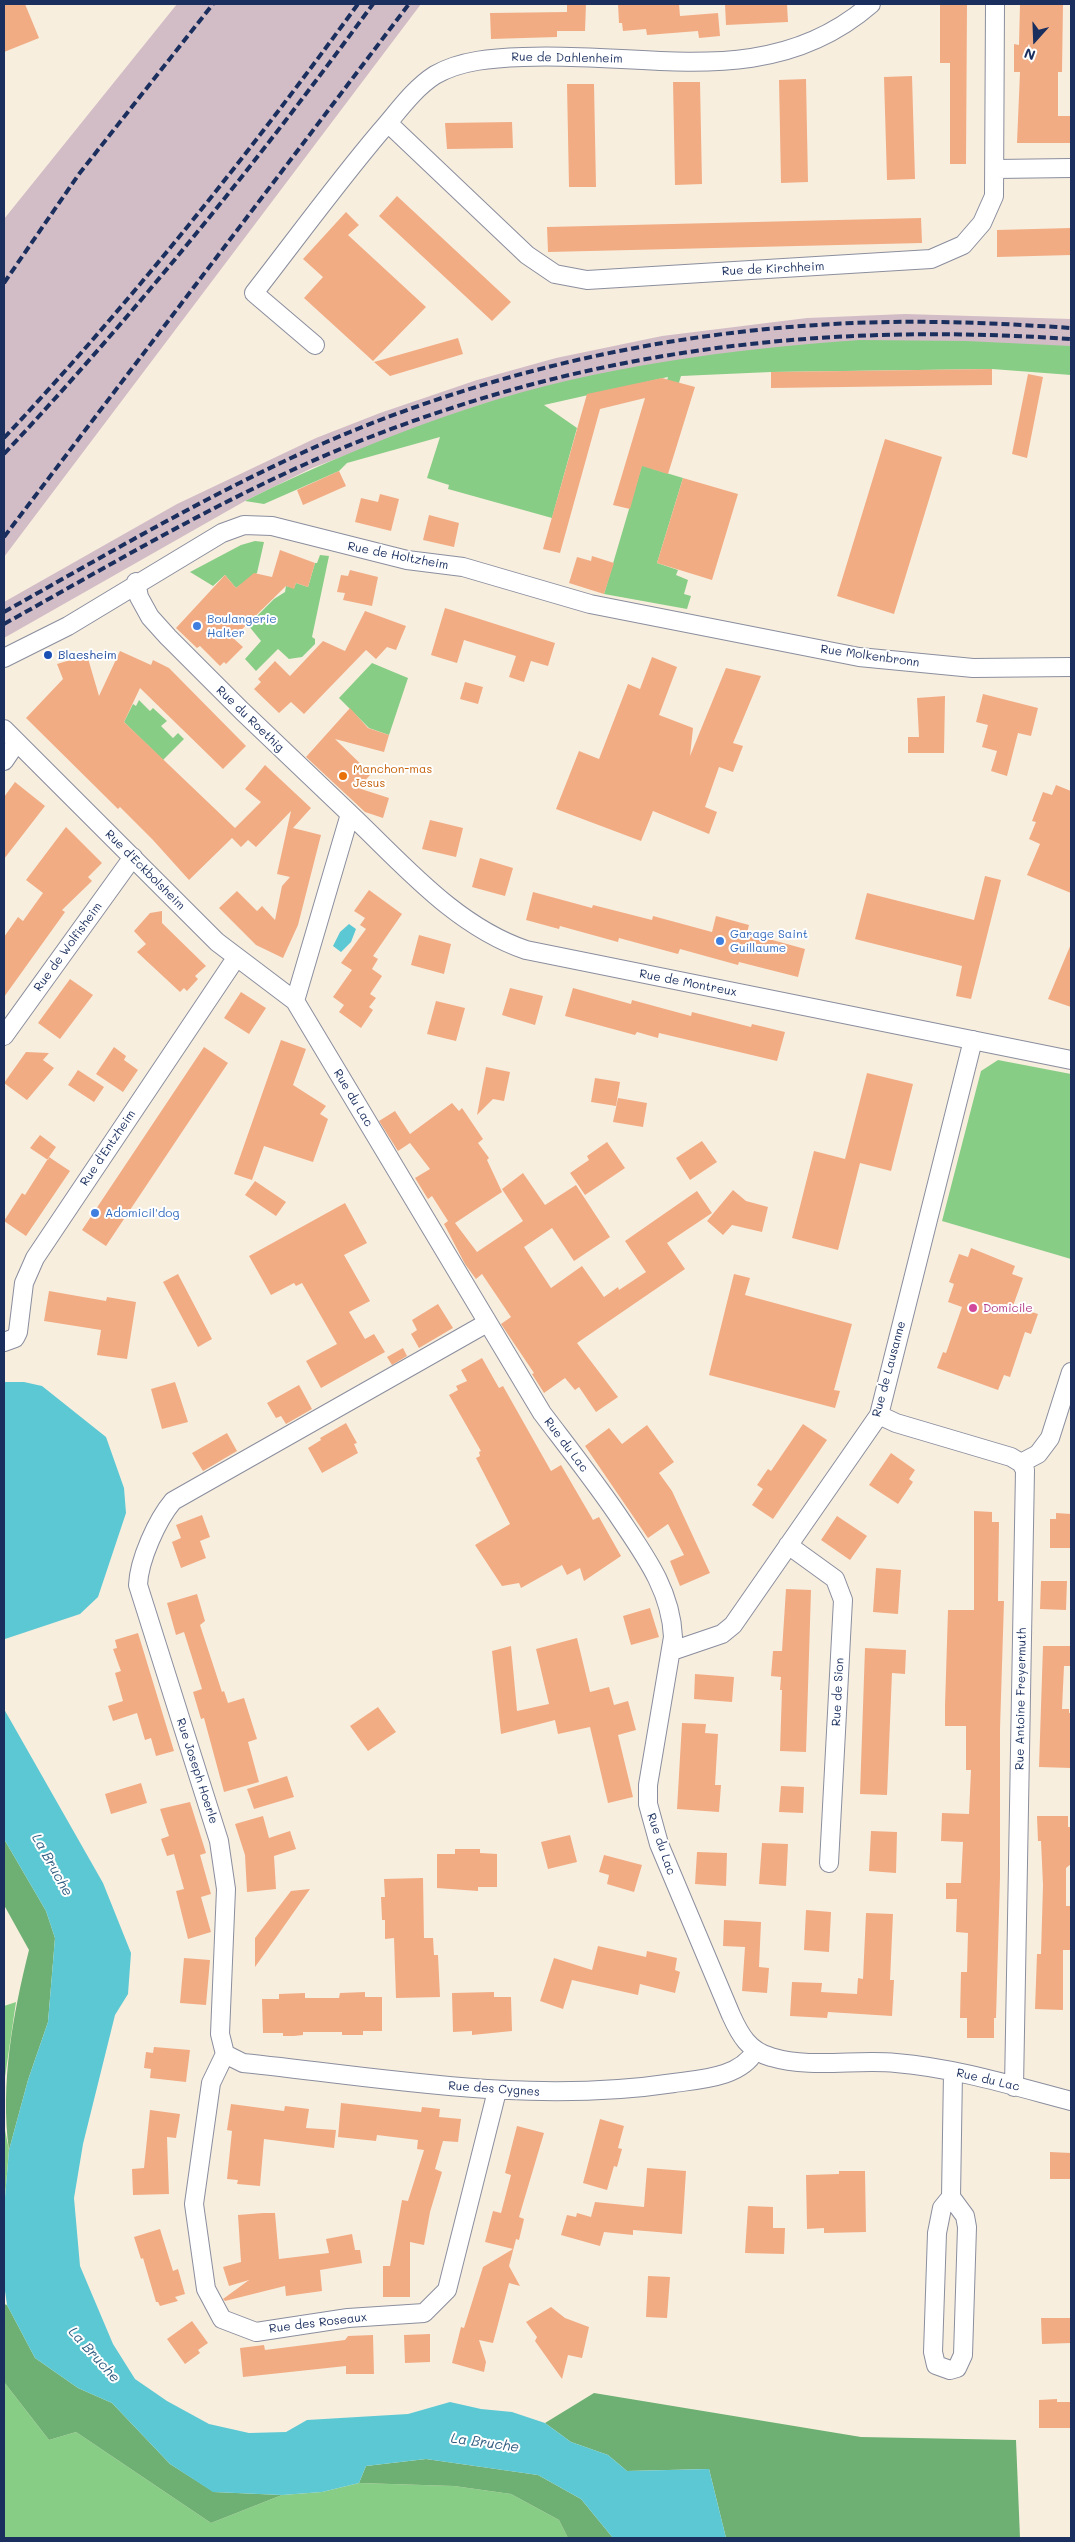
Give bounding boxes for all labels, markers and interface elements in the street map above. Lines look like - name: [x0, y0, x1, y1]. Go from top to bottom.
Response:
- north arrow: [1010, 15, 1060, 65]
- text: N: [1021, 44, 1038, 65]
- street label: Rue de Dahlenheim: [511, 50, 623, 66]
- street label: Rue de Kirchheim: [721, 259, 825, 279]
- street label: Rue de Holtzheim: [346, 539, 450, 573]
- place label: Boulangerie Halter: [207, 612, 277, 640]
- marker: Boulangerie Halter: [191, 620, 203, 632]
- street label: Rue Molkenbronn: [820, 642, 920, 670]
- place label: Blaesheim: [58, 648, 117, 662]
- marker: Blaesheim: [42, 649, 54, 661]
- street label: Rue du Roethig: [213, 683, 287, 755]
- place label: Manchon-mas Jesus: [353, 762, 432, 790]
- marker: Manchon-mas Jesus: [337, 770, 349, 782]
- street label: Rue d'Eckbolsheim: [102, 827, 188, 913]
- street label: Rue de Wolfisheim: [31, 900, 105, 994]
- place label: Garage Saint Guillaume: [730, 927, 808, 955]
- marker: Garage Saint Guillaume: [714, 935, 726, 947]
- street label: Rue de Montreux: [638, 966, 738, 1000]
- street label: Rue du Lac: [330, 1067, 376, 1129]
- street label: Rue d'Entzheim: [77, 1107, 139, 1189]
- place label: Adomicil'dog: [105, 1206, 179, 1220]
- marker: Adomicil'dog: [89, 1207, 101, 1219]
- place label: Domicile: [983, 1301, 1033, 1315]
- marker: Domicile: [967, 1302, 979, 1314]
- street label: Rue de Lausanne: [869, 1319, 909, 1419]
- street label: Rue du Lac: [541, 1415, 591, 1475]
- street label: Rue Antoine Freyermuth: [1013, 1628, 1029, 1770]
- street label: Rue de Sion: [829, 1657, 847, 1727]
- street label: Rue Joseph Hoerle: [173, 1716, 221, 1826]
- street label: Rue du Lac: [644, 1811, 678, 1877]
- water label: La Bruche: [28, 1831, 76, 1899]
- street label: Rue du Lac: [955, 2066, 1021, 2094]
- street label: Rue des Cygnes: [448, 2079, 540, 2099]
- street label: Rue des Roseaux: [268, 2310, 368, 2336]
- water label: La Bruche: [65, 2324, 123, 2386]
- water label: La Bruche: [450, 2430, 520, 2456]

